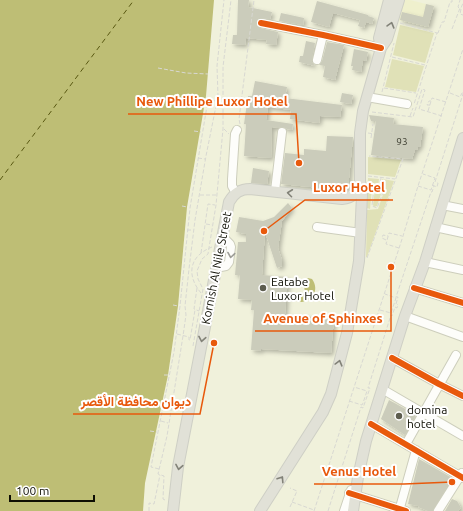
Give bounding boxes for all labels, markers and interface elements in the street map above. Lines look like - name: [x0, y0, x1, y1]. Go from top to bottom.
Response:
- one-way arrow: [386, 22, 395, 29]
- callout: New Phillipe Luxor Hotel: [128, 89, 296, 114]
- text: New Phillipe Luxor Hotel: [136, 94, 288, 108]
- house number: 93: [396, 136, 408, 147]
- callout: Luxor Hotel: [305, 175, 393, 200]
- text: Luxor Hotel: [313, 180, 385, 194]
- one-way arrow: [287, 189, 293, 198]
- street label: Kornish Al Nile Street: [199, 210, 233, 325]
- one-way arrow: [227, 252, 235, 258]
- place label: Eatabe Luxor Hotel: [271, 275, 334, 302]
- marker: Eatabe Luxor Hotel: [258, 283, 268, 293]
- callout: Avenue of Sphinxes: [255, 306, 391, 331]
- text: Avenue of Sphinxes: [263, 311, 383, 325]
- one-way arrow: [199, 336, 207, 342]
- one-way arrow: [334, 360, 343, 367]
- callout: ديوان محافظة الأقصر: [73, 389, 200, 414]
- text: ديوان محافظة الأقصر: [80, 394, 191, 410]
- place label: domina hotel: [407, 403, 447, 430]
- marker: domina hotel: [394, 411, 404, 421]
- callout: Venus Hotel: [314, 459, 404, 484]
- one-way arrow: [175, 464, 183, 470]
- text: Venus Hotel: [322, 464, 396, 478]
- one-way arrow: [277, 476, 284, 483]
- scale bar: [10, 477, 94, 503]
- text: 100 m: [16, 484, 49, 497]

